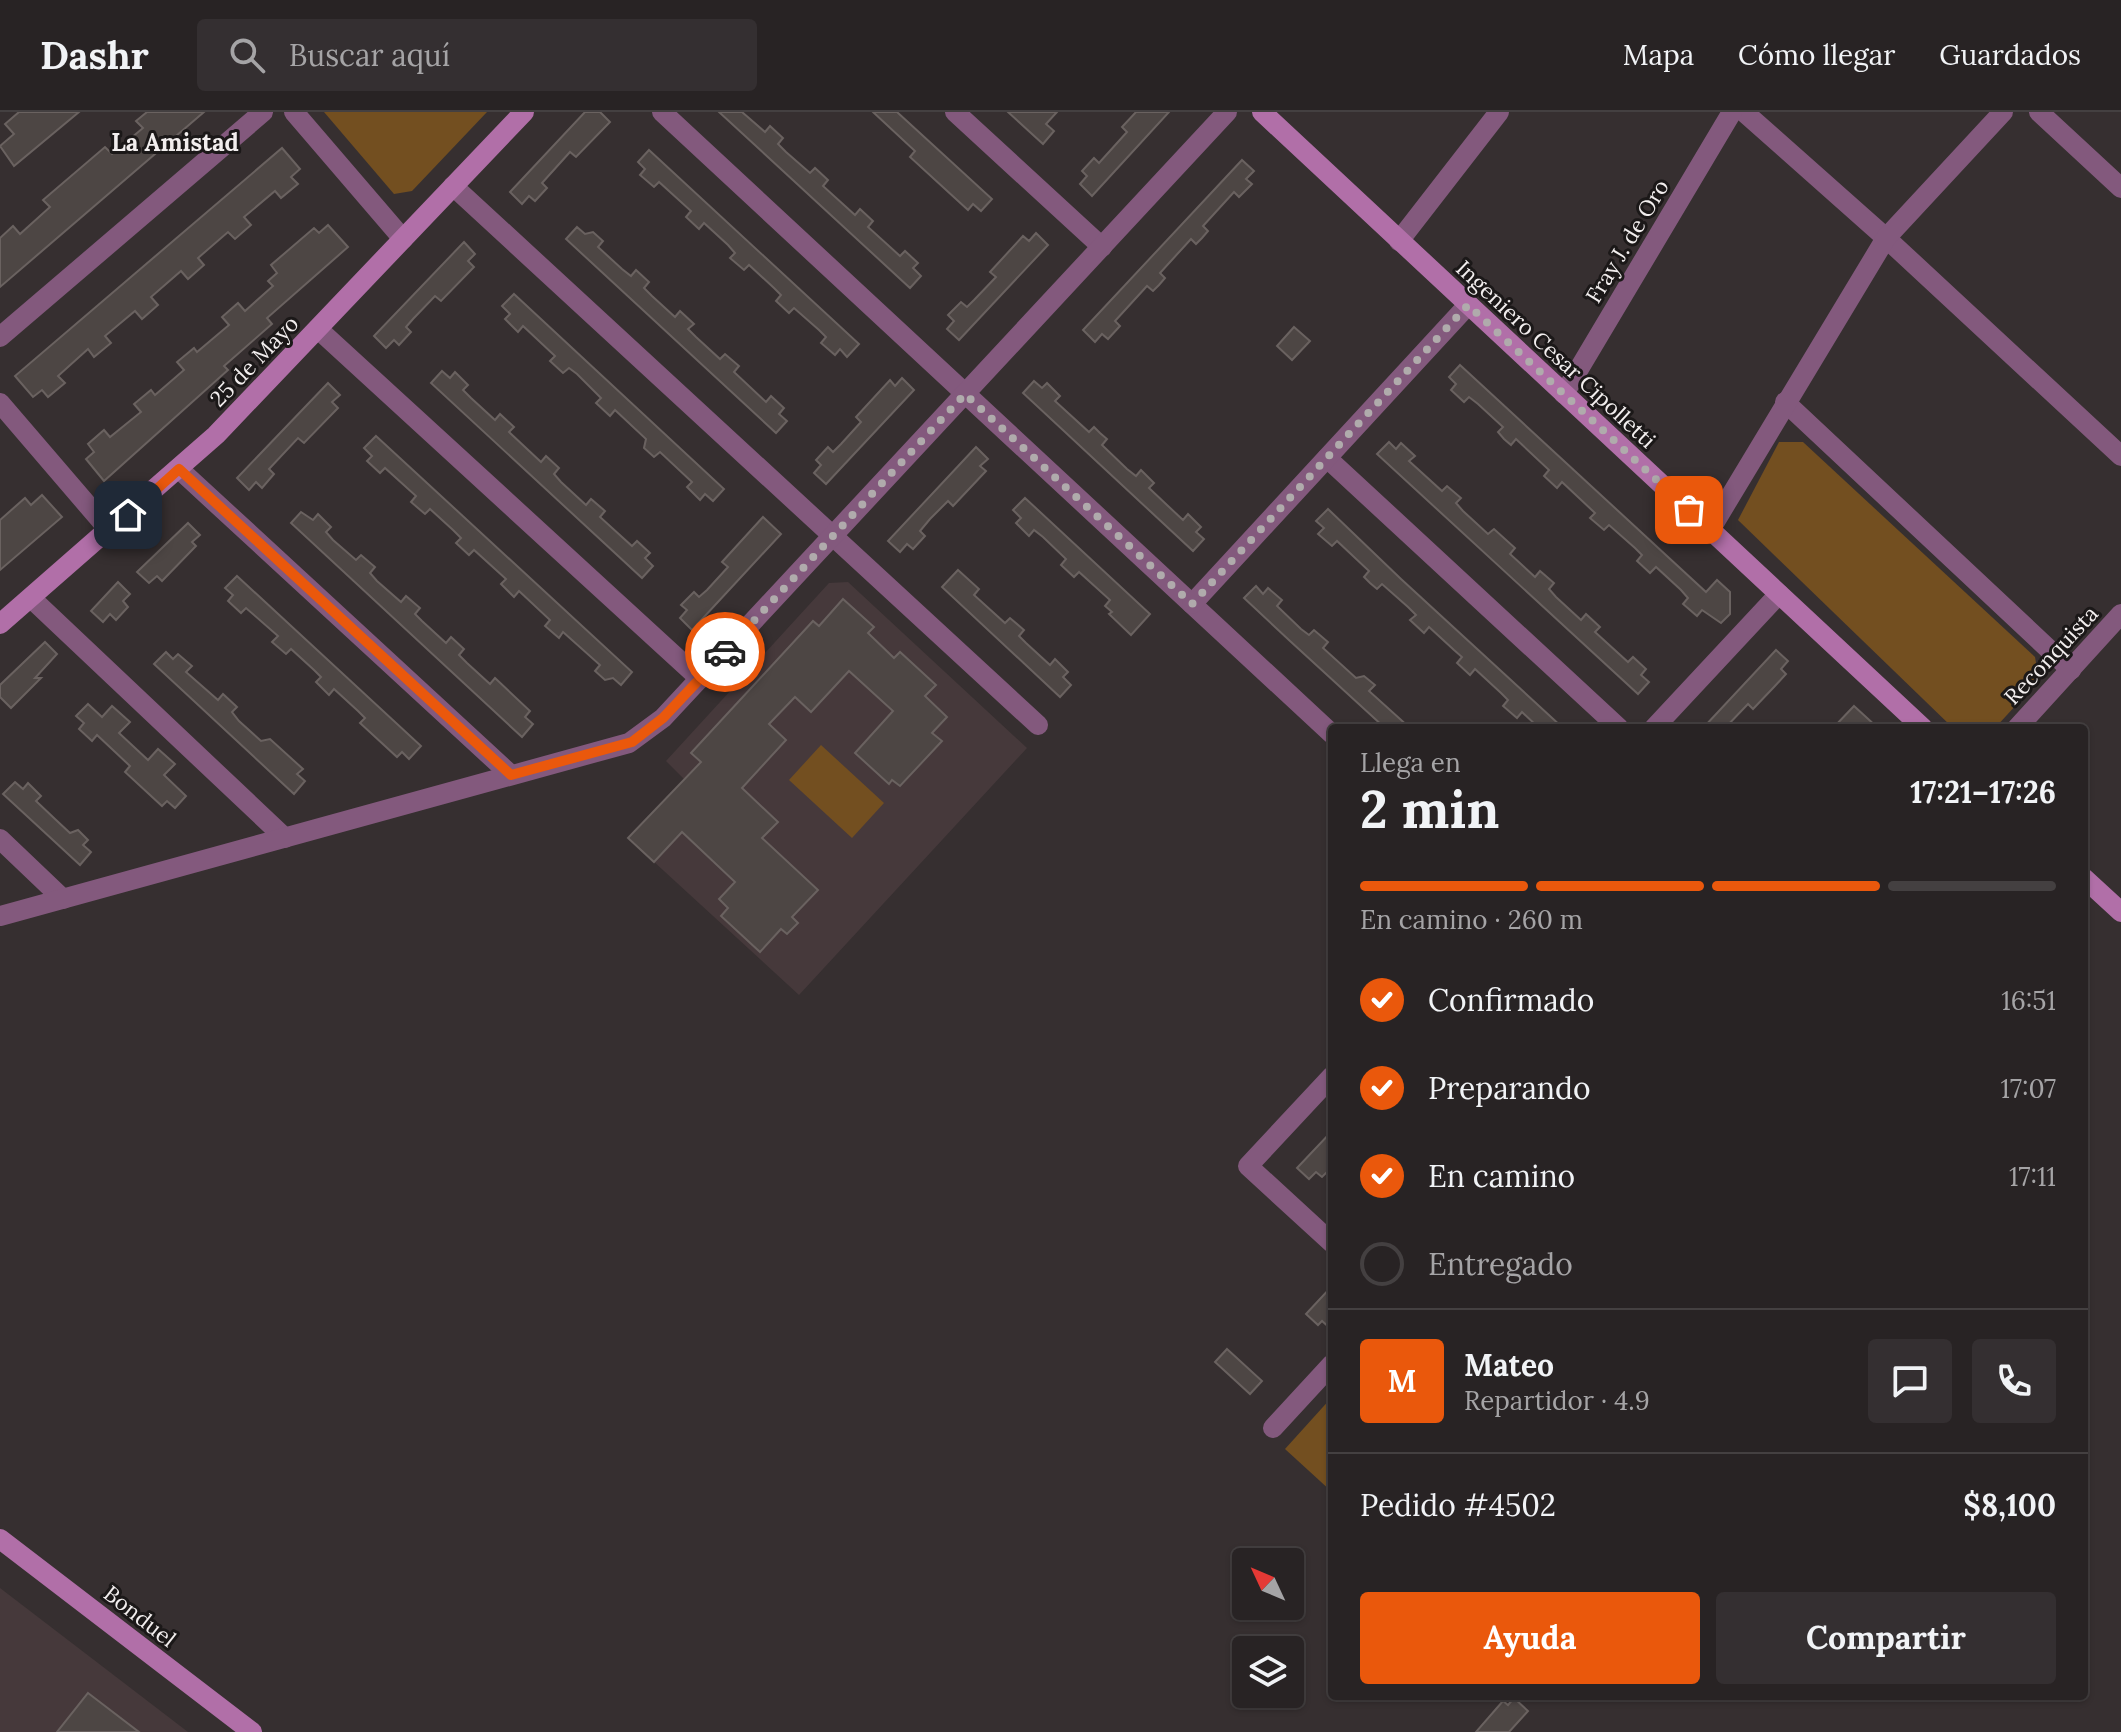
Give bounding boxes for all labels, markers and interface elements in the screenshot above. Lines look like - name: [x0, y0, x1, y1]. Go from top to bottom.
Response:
- search box: [197, 19, 757, 91]
- text: Dashr: [40, 31, 149, 79]
- icon: search: [225, 33, 269, 77]
- text: Buscar aquí: [289, 36, 450, 74]
- text: Mapa: [1623, 37, 1694, 73]
- text: Cómo llegar: [1738, 37, 1895, 73]
- text: Guardados: [1939, 37, 2081, 73]
- district label: La Amistad: [111, 127, 239, 158]
- street label: Fray J. de Oro: [1579, 174, 1675, 308]
- street label: Ingeniero Cesar Cipolletti: [1450, 254, 1662, 454]
- street label: 25 de Mayo: [204, 310, 304, 412]
- pin: [1655, 476, 1723, 544]
- pin: [94, 481, 162, 549]
- icon: bag: [1667, 488, 1711, 532]
- icon: home: [106, 493, 150, 537]
- street label: Reconquista: [1998, 600, 2104, 710]
- courier: [685, 612, 765, 692]
- icon: car: [703, 630, 747, 674]
- text: Llega en: [1360, 746, 1461, 779]
- text: 17:21–17:26: [1910, 773, 2056, 811]
- text: 2 min: [1360, 776, 1499, 842]
- text: En camino · 260 m: [1360, 903, 1583, 936]
- icon: check: [1360, 978, 1404, 1022]
- text: Confirmado: [1428, 981, 1594, 1019]
- text: 16:51: [2001, 984, 2056, 1017]
- icon: check: [1360, 1066, 1404, 1110]
- text: Preparando: [1428, 1069, 1591, 1107]
- text: 17:07: [2000, 1072, 2056, 1105]
- icon: check: [1360, 1154, 1404, 1198]
- text: En camino: [1428, 1157, 1575, 1195]
- text: 17:11: [2009, 1160, 2056, 1193]
- text: Entregado: [1428, 1245, 1573, 1283]
- button: chat: [1868, 1339, 1952, 1423]
- button: phone: [1972, 1339, 2056, 1423]
- text: Mateo: [1464, 1346, 1554, 1384]
- text: M: [1387, 1362, 1417, 1400]
- text: Repartidor · 4.9: [1464, 1384, 1650, 1417]
- text: Pedido #4502: [1360, 1486, 1556, 1524]
- text: $8,100: [1963, 1486, 2056, 1524]
- north arrow: [1232, 1548, 1304, 1620]
- map controls: [1232, 1548, 1304, 1708]
- street label: Bonduel: [98, 1579, 182, 1653]
- button: Ayuda: [1360, 1592, 1700, 1684]
- button: Compartir: [1716, 1592, 2056, 1684]
- button: layers: [1232, 1636, 1304, 1708]

